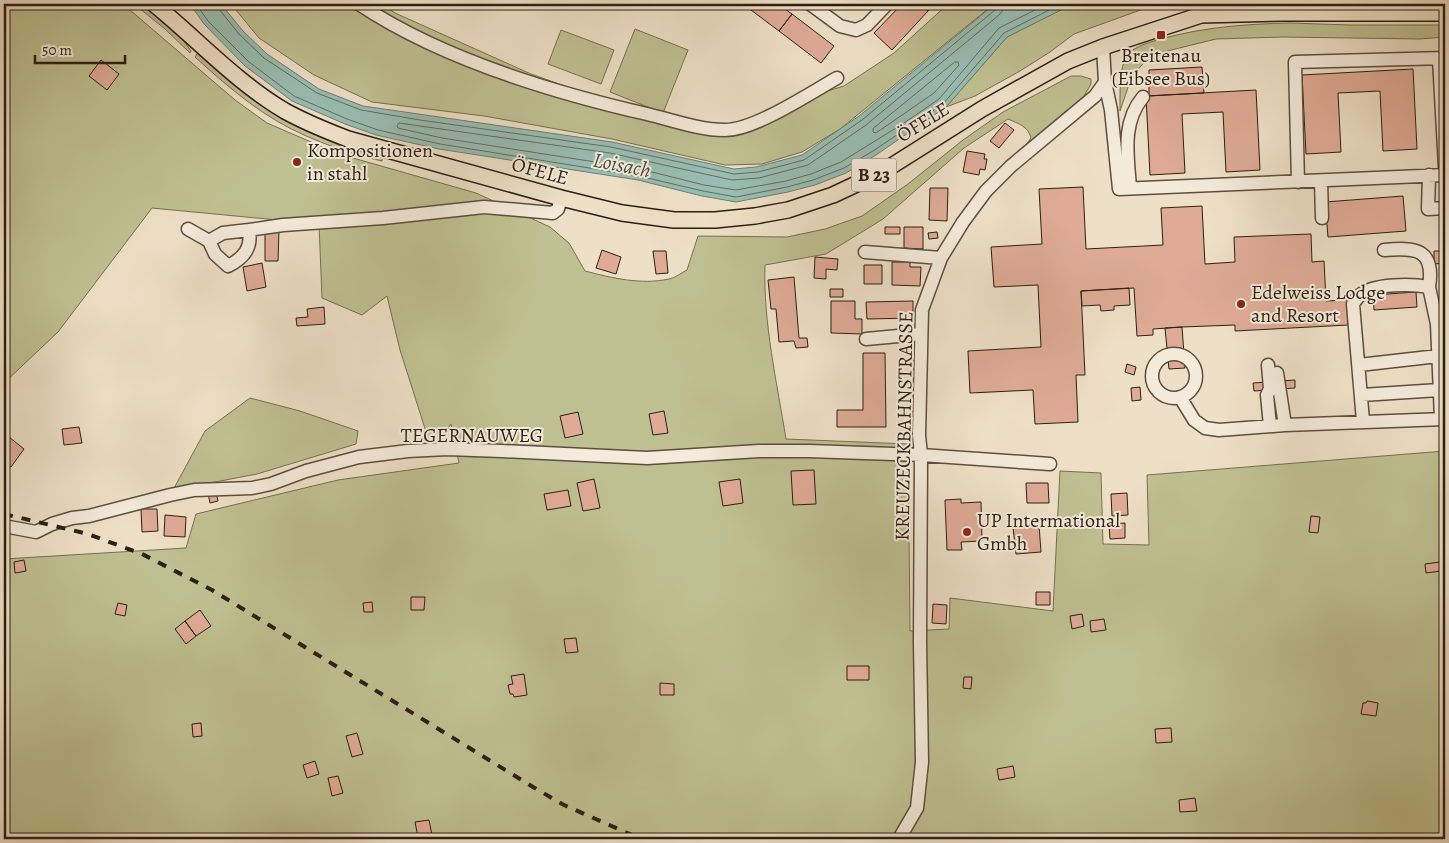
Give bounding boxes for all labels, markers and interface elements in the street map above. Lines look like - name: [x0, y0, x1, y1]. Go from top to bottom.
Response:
- marker: Breitenau (Eibsee Bus): [1155, 29, 1167, 41]
- scale bar: [35, 32, 125, 64]
- text: 50 m: [42, 40, 72, 60]
- place label: Breitenau (Eibsee Bus): [1112, 42, 1210, 92]
- street label: ÖFELE: [891, 95, 955, 149]
- place label: Kompositionen in stahl: [307, 137, 433, 187]
- water label: Loisach: [591, 146, 653, 184]
- street label: ÖFELE: [509, 151, 571, 191]
- marker: Kompositionen in stahl: [291, 156, 303, 168]
- road number: B 23: [852, 158, 896, 192]
- place label: Edelweiss Lodge and Resort: [1251, 279, 1385, 329]
- marker: Edelweiss Lodge and Resort: [1235, 298, 1247, 310]
- street label: KREUZECKBAHNSTRASSE: [888, 311, 920, 541]
- street label: TEGERNAUWEG: [401, 422, 543, 449]
- place label: UP Intermational Gmbh: [977, 507, 1120, 557]
- marker: UP Intermational Gmbh: [961, 526, 973, 538]

